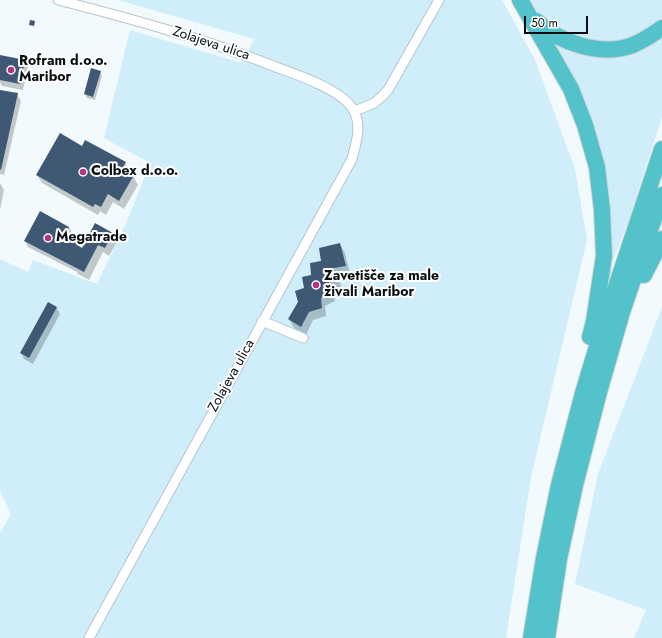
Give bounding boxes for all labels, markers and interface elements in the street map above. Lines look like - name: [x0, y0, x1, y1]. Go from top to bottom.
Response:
- scale bar: [526, 8, 590, 34]
- text: 50 m: [531, 14, 558, 32]
- street label: Zolajeva ulica: [170, 24, 252, 64]
- place label: Rofram d.o.o. Maribor: [19, 54, 107, 86]
- marker: Rofram d.o.o. Maribor: [6, 65, 16, 75]
- place label: Colbex d.o.o.: [91, 164, 178, 180]
- marker: Colbex d.o.o.: [78, 167, 88, 177]
- place label: Megatrade: [56, 230, 127, 246]
- marker: Megatrade: [43, 233, 53, 243]
- place label: Zavetišče za male živali Maribor: [324, 269, 439, 302]
- marker: Zavetišče za male živali Maribor: [311, 280, 321, 290]
- street label: Zolajeva ulica: [205, 337, 259, 415]

